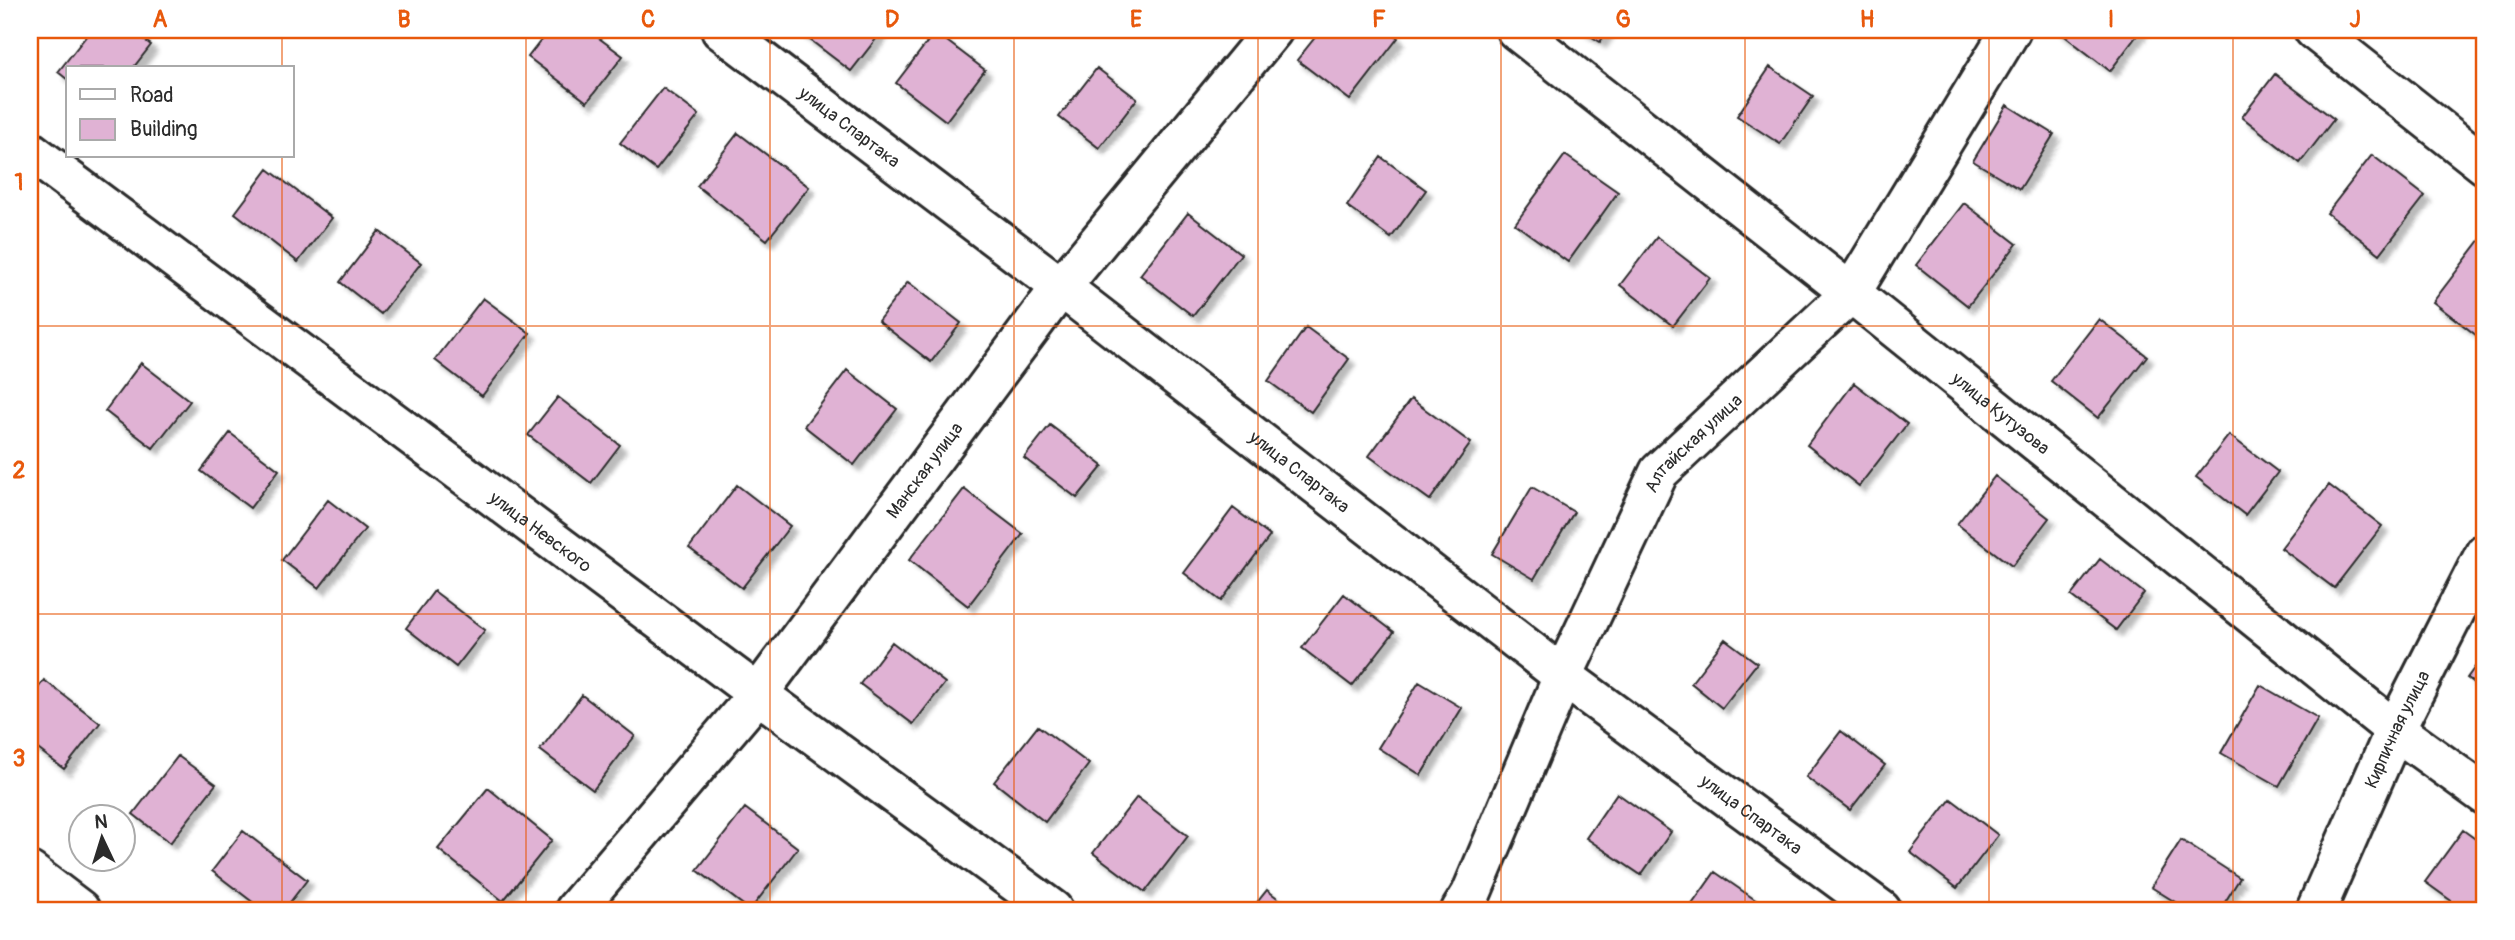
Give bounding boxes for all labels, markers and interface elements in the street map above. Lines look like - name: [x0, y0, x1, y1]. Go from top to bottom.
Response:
- text: A: [153, 5, 168, 34]
- text: B: [397, 5, 411, 34]
- text: C: [641, 5, 655, 34]
- text: D: [885, 5, 899, 34]
- text: E: [1130, 5, 1142, 34]
- text: F: [1372, 5, 1386, 34]
- text: G: [1615, 5, 1631, 34]
- text: H: [1860, 5, 1874, 34]
- text: I: [2108, 5, 2114, 34]
- text: J: [2349, 5, 2361, 34]
- legend: [66, 66, 294, 158]
- street label: улица Спартака: [793, 81, 904, 173]
- text: Road: [130, 82, 174, 109]
- text: Building: [130, 116, 197, 143]
- text: 1: [15, 168, 24, 197]
- street label: улица Кутузова: [1946, 367, 2054, 460]
- street label: Алтайская улица: [1640, 389, 1747, 497]
- street label: Манская улица: [882, 418, 968, 523]
- street label: улица Спартака: [1244, 425, 1354, 518]
- text: 2: [13, 456, 26, 485]
- street label: улица Невского: [484, 486, 596, 578]
- street label: Кирпичная улица: [2360, 667, 2435, 792]
- text: 3: [13, 744, 25, 773]
- street label: улица Спартака: [1695, 769, 1806, 860]
- north arrow: [66, 804, 136, 874]
- text: N: [94, 810, 108, 834]

